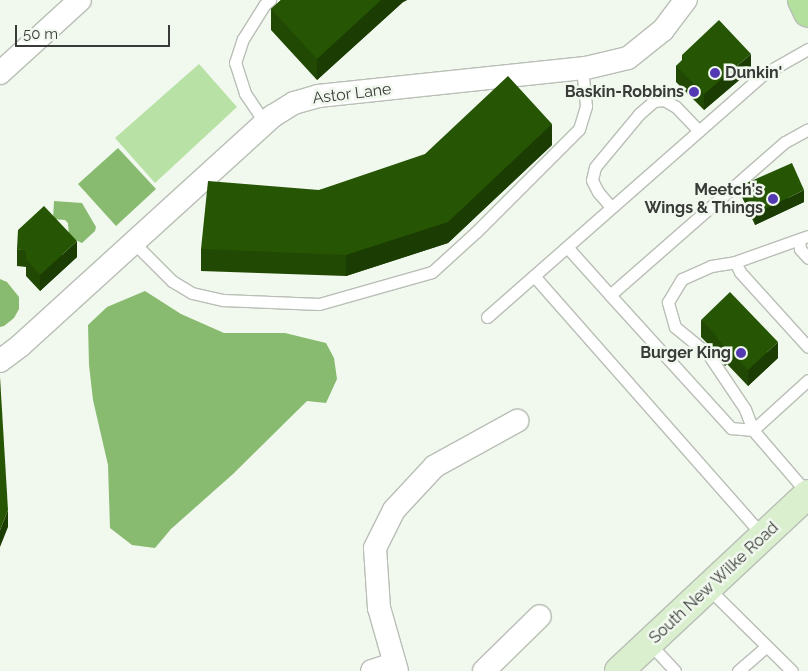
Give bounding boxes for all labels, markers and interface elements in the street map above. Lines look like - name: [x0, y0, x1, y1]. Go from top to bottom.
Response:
- scale bar: [18, 15, 172, 47]
- text: 50 m: [23, 25, 58, 43]
- place label: Dunkin': [725, 63, 782, 83]
- marker: Dunkin': [709, 67, 721, 79]
- street label: Astor Lane: [311, 80, 393, 108]
- place label: Baskin-Robbins: [565, 82, 684, 102]
- marker: Baskin-Robbins: [688, 86, 700, 98]
- place label: Meetch's Wings & Things: [644, 180, 763, 218]
- marker: Meetch's Wings & Things: [767, 193, 779, 205]
- place label: Burger King: [640, 343, 731, 363]
- marker: Burger King: [735, 347, 747, 359]
- street label: South New Wilke Road: [645, 518, 783, 648]

